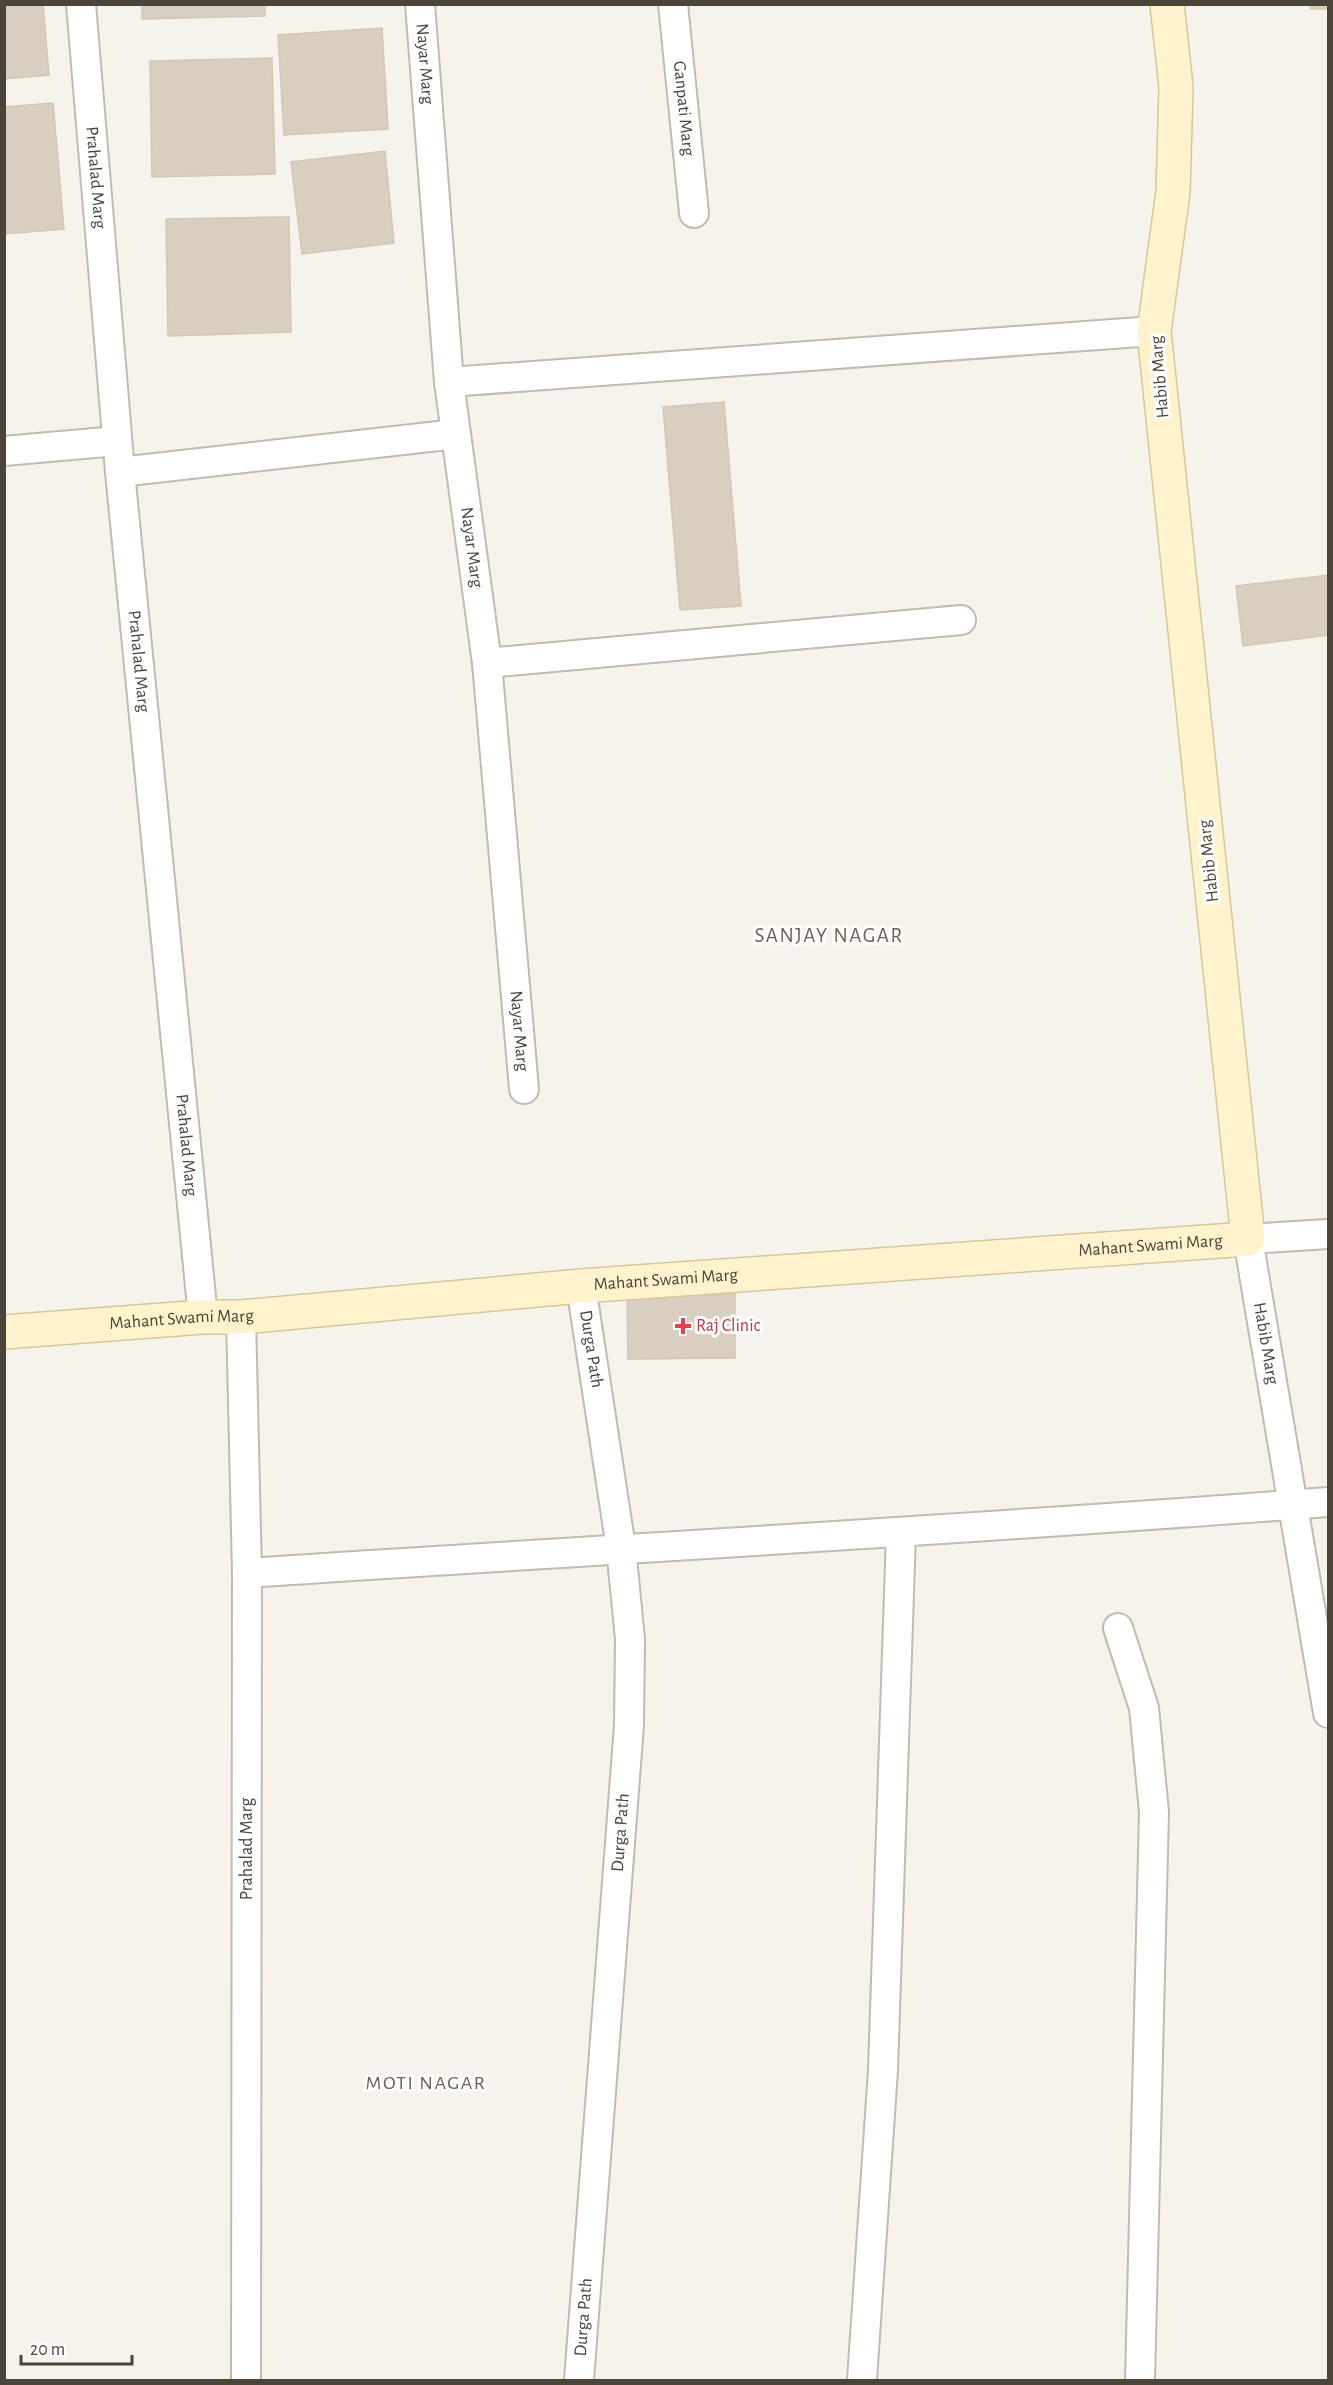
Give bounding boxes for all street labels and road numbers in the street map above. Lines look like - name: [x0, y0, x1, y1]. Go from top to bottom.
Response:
- street label: Nayar Marg: [413, 23, 437, 105]
- street label: Ganpati Marg: [670, 60, 697, 157]
- street label: Prahalad Marg: [82, 126, 109, 230]
- street label: Habib Marg: [1147, 335, 1173, 419]
- street label: Nayar Marg: [457, 506, 486, 589]
- street label: Prahalad Marg: [125, 610, 153, 714]
- street label: Habib Marg: [1196, 819, 1222, 903]
- street label: Nayar Marg: [506, 990, 531, 1072]
- street label: Prahalad Marg: [172, 1093, 200, 1197]
- street label: Mahant Swami Marg: [1078, 1232, 1224, 1260]
- street label: Mahant Swami Marg: [593, 1266, 739, 1294]
- street label: Habib Marg: [1250, 1301, 1281, 1386]
- street label: Mahant Swami Marg: [109, 1307, 255, 1333]
- street label: Durga Path: [576, 1309, 606, 1389]
- street label: Durga Path: [609, 1793, 633, 1873]
- street label: Prahalad Marg: [238, 1798, 256, 1900]
- street label: Durga Path: [572, 2277, 596, 2357]

